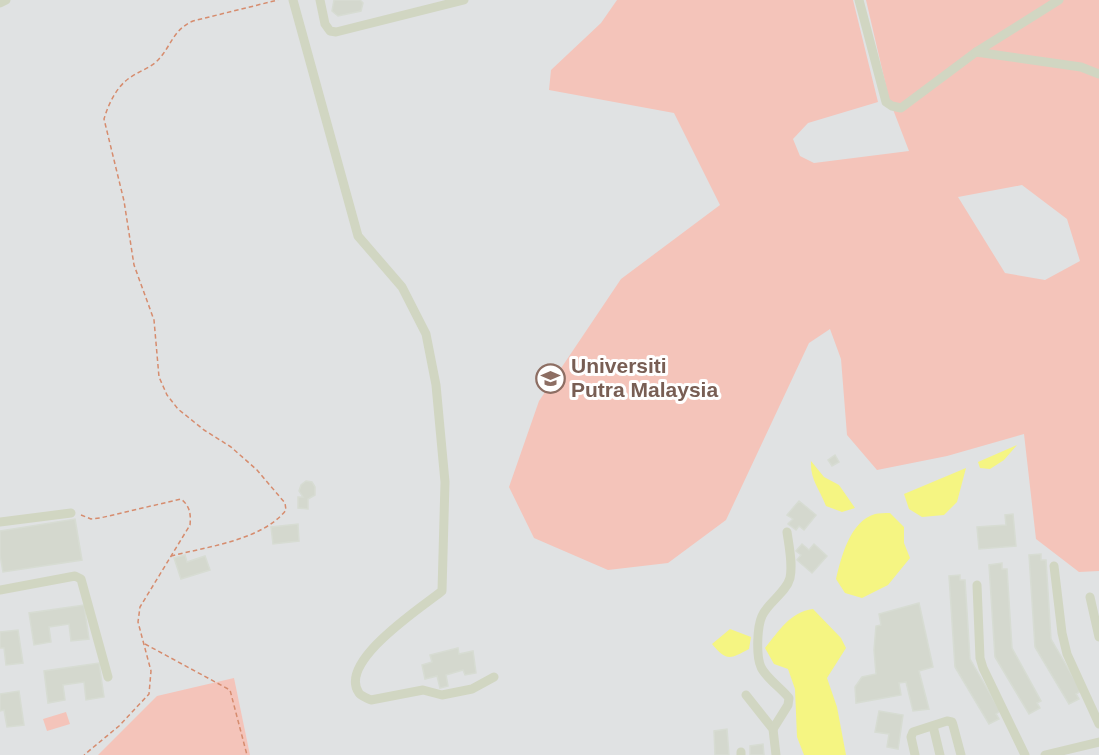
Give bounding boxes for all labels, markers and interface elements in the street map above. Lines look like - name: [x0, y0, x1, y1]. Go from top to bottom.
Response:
- place label: Universiti Putra Malaysia: [571, 354, 718, 401]
- school or university icon: Universiti Putra Malaysia: [534, 362, 566, 394]

